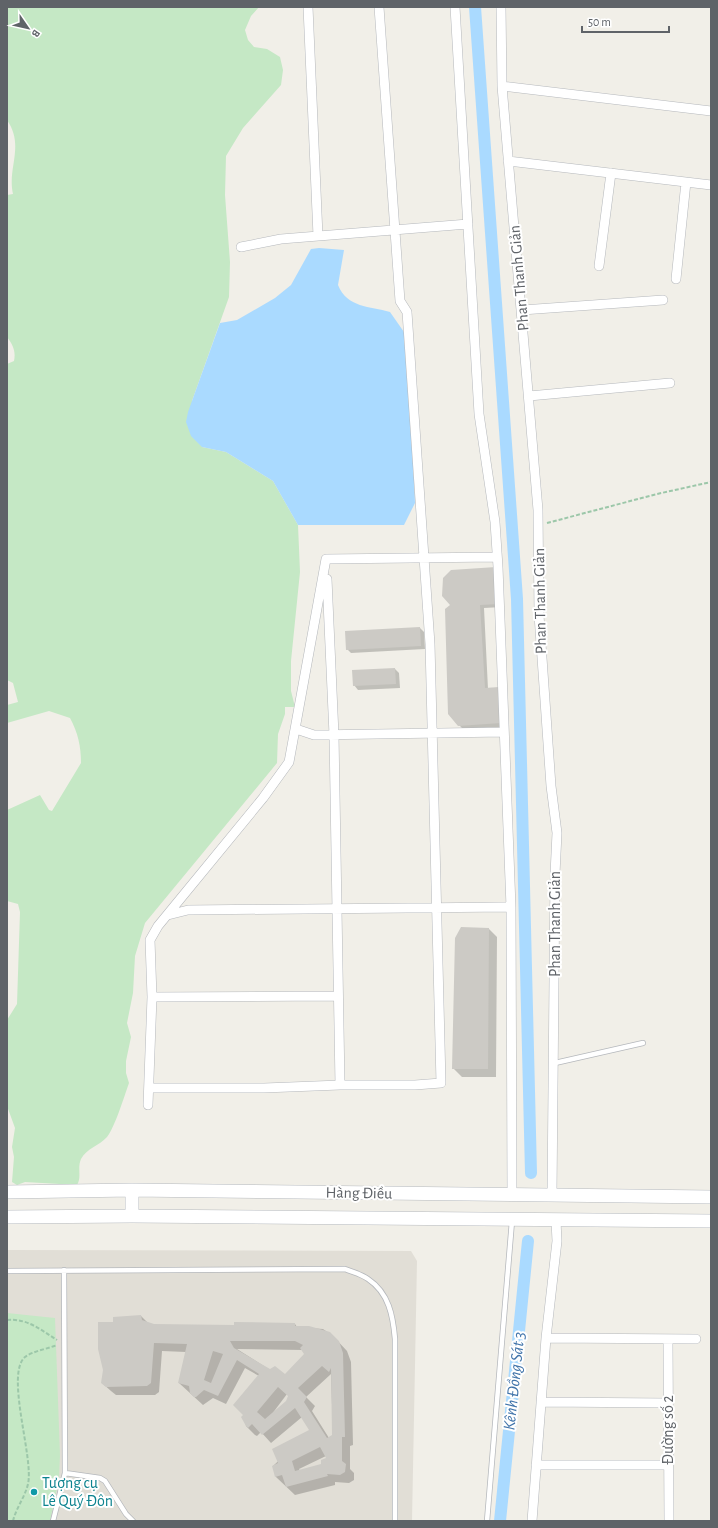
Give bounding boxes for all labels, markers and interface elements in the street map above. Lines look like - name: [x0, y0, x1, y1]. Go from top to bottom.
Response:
- north arrow: [8, 8, 48, 48]
- scale bar: [582, 8, 669, 34]
- text: 50 m: [588, 16, 611, 28]
- text: B: [29, 28, 42, 40]
- street label: Phan Thanh Giản: [506, 224, 532, 332]
- street label: Phan Thanh Giản: [531, 548, 549, 654]
- street label: Phan Thanh Giản: [547, 871, 563, 977]
- street label: Hàng Điều: [326, 1184, 392, 1202]
- water label: Kênh Đồng Sát 3: [500, 1331, 528, 1431]
- street label: Đường số 2: [660, 1395, 676, 1465]
- place label: Tượng cụ Lê Quý Đôn: [42, 1475, 113, 1510]
- marker: Tượng cụ Lê Quý Đôn: [29, 1487, 39, 1497]

